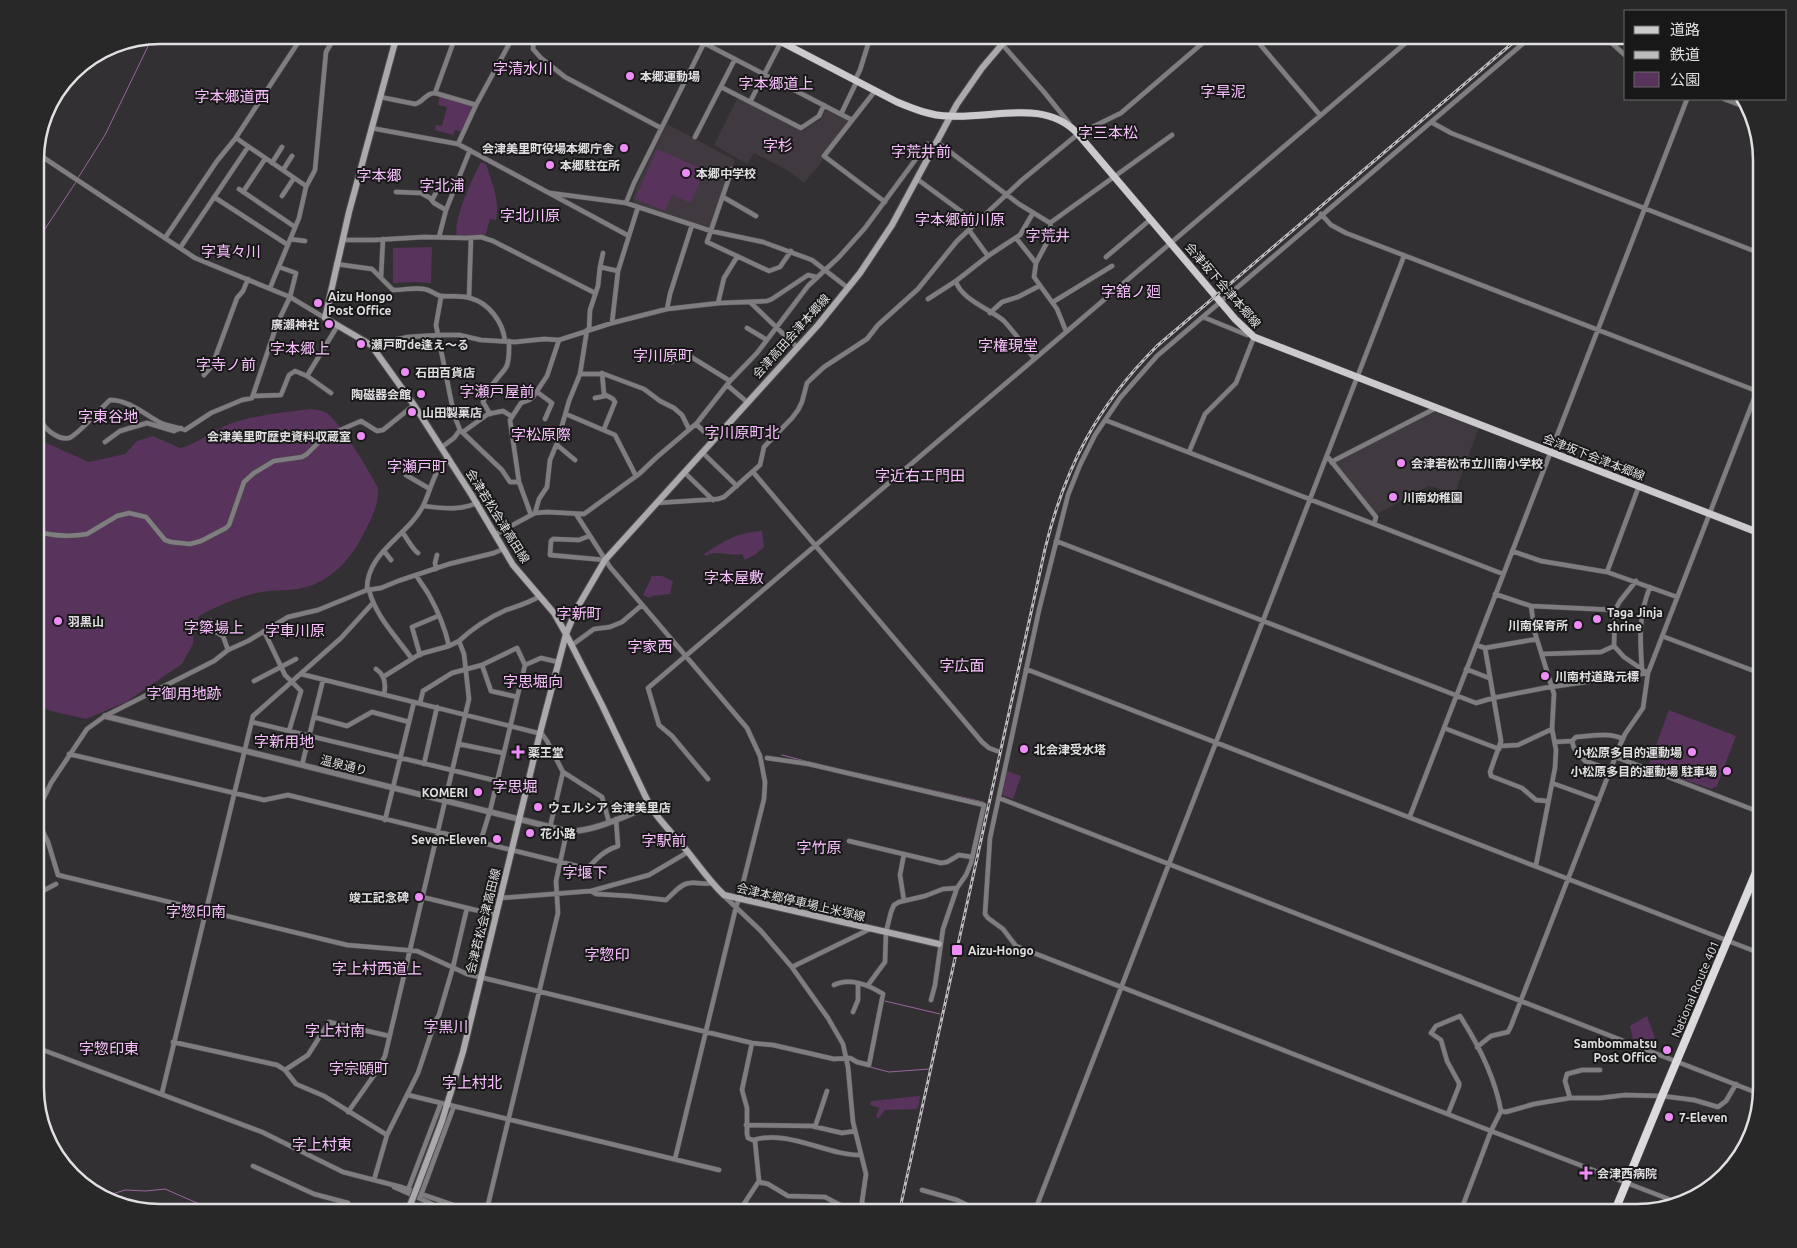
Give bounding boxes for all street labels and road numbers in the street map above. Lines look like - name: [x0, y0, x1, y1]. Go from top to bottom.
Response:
- street label: 会津坂下会津本郷線: [1183, 240, 1263, 330]
- street label: 会津高田会津本郷線: [750, 292, 832, 380]
- street label: 会津坂下会津本郷線: [1541, 432, 1647, 482]
- street label: 会津若松会津高田線: [464, 467, 532, 565]
- street label: 温泉通り: [319, 753, 369, 777]
- street label: 会津若松会津高田線: [464, 867, 502, 975]
- street label: 会津本郷停車場上米塚線: [735, 881, 867, 923]
- street label: National Route 401: [1669, 939, 1721, 1039]

